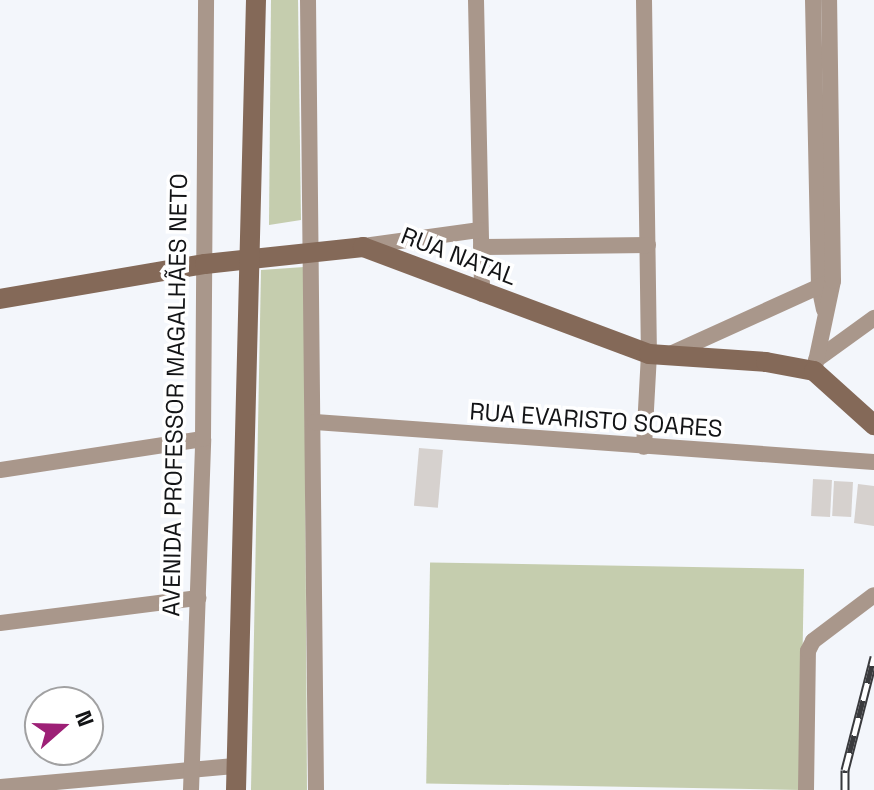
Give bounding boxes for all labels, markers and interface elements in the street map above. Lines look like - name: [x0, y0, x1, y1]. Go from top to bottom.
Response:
- street label: AVENIDA PROFESSOR MAGALHÃES NETO: [157, 173, 193, 617]
- street label: RUA NATAL: [397, 221, 521, 291]
- street label: RUA EVARISTO SOARES: [468, 397, 724, 443]
- north arrow: [24, 686, 104, 766]
- text: N: [69, 707, 100, 730]

